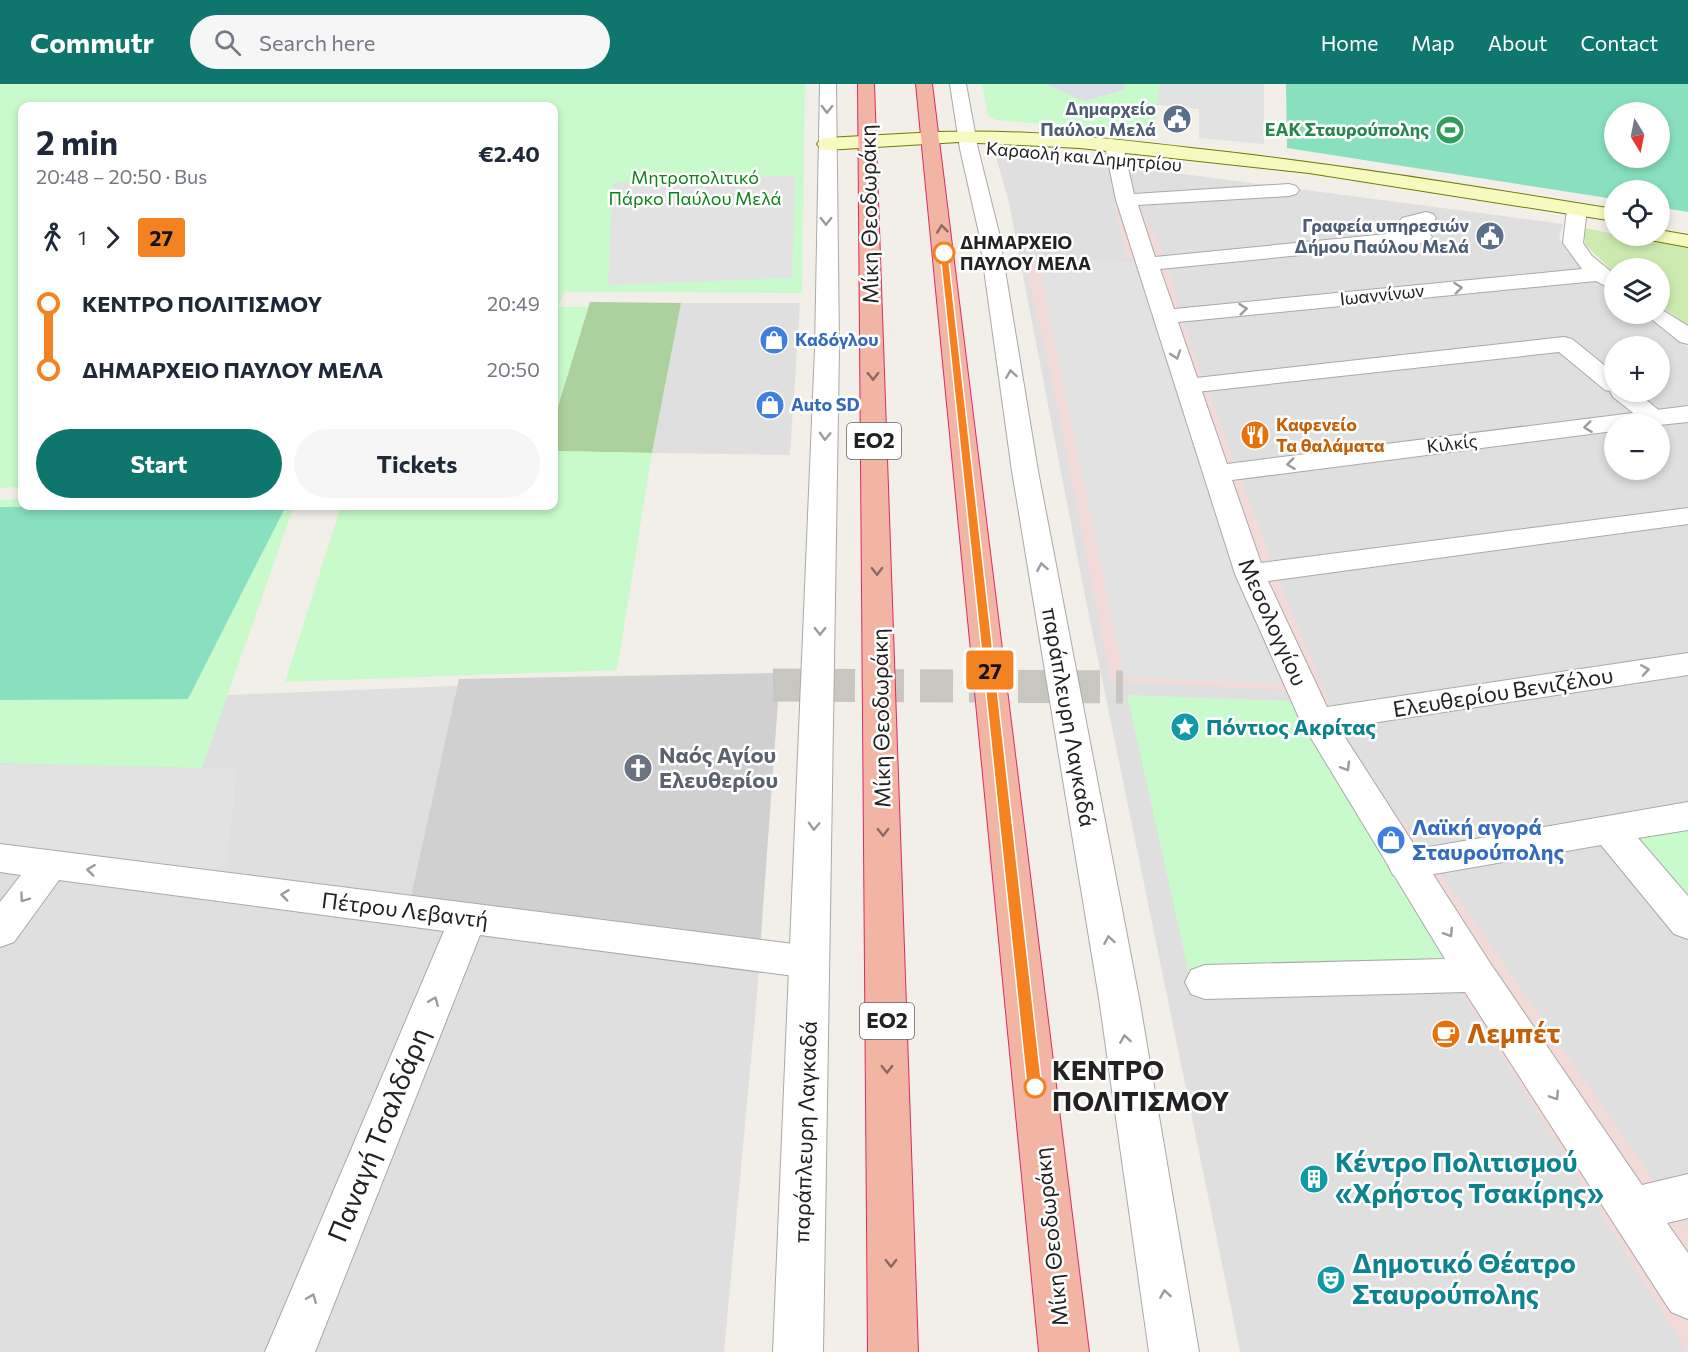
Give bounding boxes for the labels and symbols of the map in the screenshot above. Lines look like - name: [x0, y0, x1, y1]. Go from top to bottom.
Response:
- place label: Δημαρχείο Παύλου Μελά: [1040, 97, 1156, 140]
- north arrow: [1604, 102, 1670, 168]
- public building icon: Δημαρχείο Παύλου Μελά: [1161, 103, 1193, 135]
- one-way arrow: [821, 104, 833, 113]
- sports icon: EAK Σταυρούπολης: [1434, 114, 1466, 146]
- place label: EAK Σταυρούπολης: [1265, 118, 1429, 140]
- street label: Μίκη Θεοδωράκη: [853, 124, 884, 304]
- street label: Καραολή και Δημητρίου: [985, 136, 1183, 176]
- park label: Μητροπολιτικό Πάρκο Παύλου Μελά: [608, 166, 782, 209]
- place label: Γραφεία υπηρεσιών Δήμου Παύλου Μελά: [1295, 214, 1469, 257]
- one-way arrow: [820, 216, 833, 225]
- public building icon: Γραφεία υπηρεσιών Δήμου Παύλου Μελά: [1474, 220, 1506, 252]
- one-way arrow: [936, 225, 948, 234]
- place label: ΔΗΜΑΡΧΕΙΟ ΠΑΥΛΟΥ ΜΕΛΑ: [960, 231, 1091, 274]
- marker: ΔΗΜΑΡΧΕΙΟ ΠΑΥΛΟΥ ΜΕΛΑ: [933, 242, 955, 264]
- street label: Ιωαννίνων: [1339, 279, 1425, 309]
- one-way arrow: [1453, 282, 1462, 295]
- one-way arrow: [1238, 303, 1248, 316]
- shop icon: Καδόγλου: [758, 324, 790, 356]
- place label: Καδόγλου: [795, 328, 879, 350]
- one-way arrow: [1169, 349, 1182, 360]
- one-way arrow: [1005, 370, 1017, 379]
- one-way arrow: [866, 372, 879, 381]
- shop icon: Auto SD: [754, 389, 786, 421]
- place label: Auto SD: [791, 393, 860, 415]
- place label: Καφενείο Τα θαλάματα: [1276, 413, 1385, 456]
- restaurant icon: Καφενείο Τα θαλάματα: [1239, 419, 1271, 451]
- one-way arrow: [1584, 420, 1593, 432]
- road number: ΕΟ2: [847, 423, 901, 459]
- street label: Κιλκίς: [1425, 429, 1479, 457]
- one-way arrow: [818, 432, 831, 441]
- one-way arrow: [1286, 458, 1295, 470]
- street label: Μεσολογγίου: [1233, 554, 1314, 690]
- one-way arrow: [1036, 562, 1049, 572]
- one-way arrow: [871, 567, 884, 576]
- street label: παράπλευρη Λαγκαδά: [1037, 605, 1102, 829]
- one-way arrow: [814, 627, 826, 636]
- street label: Μίκη Θεοδωράκη: [865, 628, 896, 808]
- line badge: 27: [963, 650, 1017, 690]
- street label: Ελευθερίου Βενιζέλου: [1391, 661, 1615, 722]
- one-way arrow: [1640, 665, 1650, 677]
- place icon: Πόντιος Ακρίτας: [1169, 711, 1201, 743]
- place label: Πόντιος Ακρίτας: [1206, 713, 1376, 740]
- place label: Ναός Αγίου Ελευθερίου: [659, 741, 778, 793]
- church icon: Ναός Αγίου Ελευθερίου: [622, 752, 654, 784]
- one-way arrow: [1339, 761, 1350, 771]
- place label: Λαϊκή αγορά Σταυρούπολης: [1412, 813, 1564, 865]
- one-way arrow: [808, 822, 820, 831]
- shop icon: Λαϊκή αγορά Σταυρούπολης: [1375, 824, 1407, 856]
- one-way arrow: [877, 827, 889, 836]
- one-way arrow: [87, 864, 96, 877]
- street label: Πέτρου Λεβαντή: [320, 886, 490, 933]
- one-way arrow: [280, 889, 289, 901]
- one-way arrow: [20, 891, 31, 902]
- one-way arrow: [1441, 926, 1452, 937]
- one-way arrow: [1103, 935, 1115, 945]
- one-way arrow: [427, 996, 439, 1007]
- road number: ΕΟ2: [860, 1003, 914, 1039]
- place label: Λεμπέτ: [1467, 1016, 1560, 1049]
- cafe icon: Λεμπέτ: [1430, 1018, 1462, 1050]
- street label: παράπλευρη Λαγκαδά: [787, 1020, 822, 1244]
- street label: Παναγή Τσαλδάρη: [320, 1023, 436, 1246]
- one-way arrow: [1120, 1035, 1132, 1044]
- place label: ΚΕΝΤΡΟ ΠΟΛΙΤΙΣΜΟΥ: [1052, 1053, 1229, 1117]
- one-way arrow: [881, 1064, 894, 1073]
- marker: ΚΕΝΤΡΟ ΠΟΛΙΤΙΣΜΟΥ: [1024, 1076, 1046, 1098]
- one-way arrow: [1548, 1089, 1559, 1100]
- place label: Κέντρο Πολιτισμού «Χρήστος Τσακίρης»: [1335, 1145, 1604, 1209]
- street label: Μίκη Θεοδωράκη: [1028, 1146, 1073, 1328]
- building icon: Κέντρο Πολιτισμού «Χρήστος Τσακίρης»: [1298, 1163, 1330, 1195]
- place label: Δημοτικό Θέατρο Σταυρούπολης: [1352, 1246, 1576, 1310]
- one-way arrow: [885, 1259, 897, 1268]
- theatre icon: Δημοτικό Θέατρο Σταυρούπολης: [1315, 1264, 1347, 1296]
- one-way arrow: [1160, 1290, 1172, 1299]
- one-way arrow: [305, 1293, 317, 1304]

